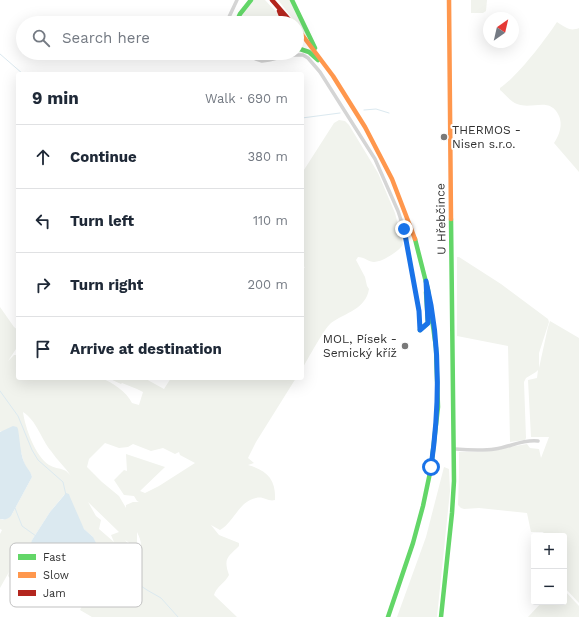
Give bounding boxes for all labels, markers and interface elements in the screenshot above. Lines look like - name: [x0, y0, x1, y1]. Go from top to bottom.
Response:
- north arrow: [483, 12, 519, 48]
- search box: [16, 16, 304, 60]
- icon: search: [30, 27, 52, 49]
- text: Search here: [62, 29, 150, 47]
- text: 9 min: [32, 88, 79, 108]
- text: Walk · 690 m: [205, 91, 288, 106]
- place label: THERMOS - Nisen s.r.o.: [452, 123, 521, 151]
- marker: THERMOS - Nisen s.r.o.: [439, 132, 449, 142]
- icon: ahead: [32, 146, 54, 168]
- text: Continue: [70, 148, 137, 166]
- text: 380 m: [248, 149, 288, 164]
- street label: U Hřebčince: [433, 183, 449, 255]
- icon: left: [32, 210, 54, 232]
- text: Turn left: [70, 212, 134, 230]
- text: 110 m: [253, 213, 288, 228]
- route end: [395, 220, 413, 238]
- icon: right: [32, 274, 54, 296]
- text: Turn right: [70, 276, 143, 294]
- text: 200 m: [247, 277, 288, 292]
- place label: MOL, Písek - Semický kříž: [323, 332, 397, 360]
- icon: arrive: [32, 338, 54, 360]
- text: Arrive at destination: [70, 340, 222, 358]
- marker: MOL, Písek - Semický kříž: [400, 341, 410, 351]
- route start: [422, 458, 440, 476]
- map controls: [531, 533, 567, 605]
- button: +: [531, 533, 567, 569]
- legend: [10, 543, 142, 607]
- text: Fast: [43, 551, 66, 564]
- text: Slow: [43, 569, 69, 582]
- button: −: [531, 569, 567, 605]
- text: Jam: [43, 587, 66, 600]

